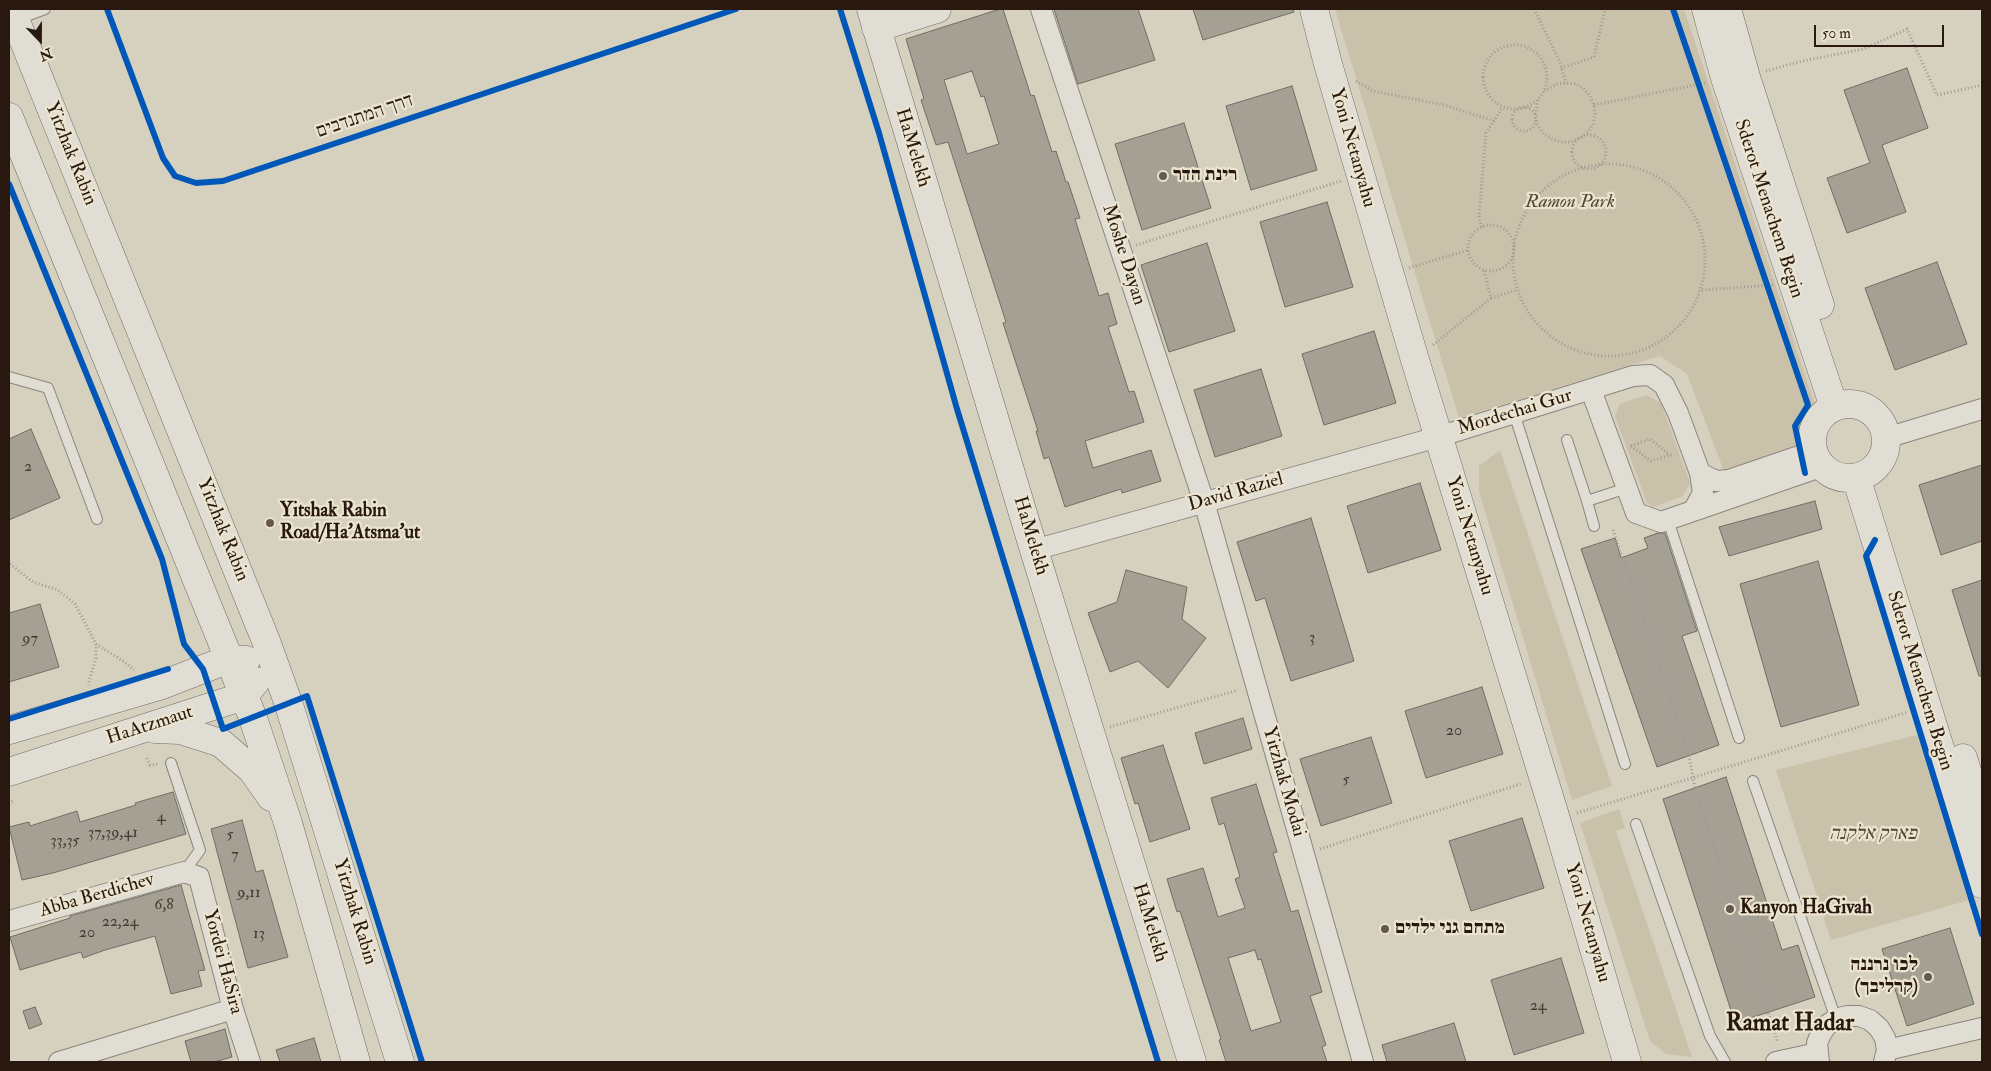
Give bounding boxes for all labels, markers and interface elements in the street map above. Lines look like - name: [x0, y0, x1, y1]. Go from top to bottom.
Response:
- north arrow: [15, 15, 65, 65]
- scale bar: [1816, 15, 1946, 47]
- text: 50 m: [1822, 24, 1851, 43]
- text: N: [37, 44, 55, 65]
- street label: Yoni Netanyahu: [1324, 86, 1380, 210]
- street label: דרך המתנדבים: [313, 90, 417, 144]
- street label: Yitzhak Rabin: [39, 99, 101, 209]
- street label: HaMelekh: [889, 106, 935, 190]
- street label: Sderot Menachem Begin: [1728, 117, 1808, 301]
- place label: רינת הדר: [1173, 165, 1237, 187]
- marker: רינת הדר: [1157, 170, 1169, 182]
- park label: Ramon Park: [1525, 192, 1615, 214]
- street label: Moshe Dayan: [1096, 202, 1150, 308]
- street label: Mordechai Gur: [1455, 385, 1575, 441]
- house number: 2: [24, 458, 32, 478]
- street label: David Raziel: [1186, 469, 1286, 517]
- street label: Yoni Netanyahu: [1440, 474, 1498, 598]
- street label: Yitzhak Rabin: [191, 475, 253, 585]
- street label: HaMelekh: [1007, 494, 1053, 578]
- place label: Yitshak Rabin Road/Ha'Atsma'ut: [280, 501, 420, 545]
- marker: Yitshak Rabin Road/Ha'Atsma'ut: [264, 517, 276, 529]
- street label: Sderot Menachem Begin: [1881, 588, 1957, 774]
- house number: 3: [1309, 629, 1315, 649]
- house number: 97: [22, 630, 38, 650]
- street label: HaAtzmaut: [104, 701, 196, 751]
- house number: 20: [1446, 722, 1462, 742]
- street label: Yitzhak Modai: [1256, 724, 1310, 840]
- house number: 5: [1342, 771, 1350, 791]
- house number: 4: [157, 808, 165, 828]
- house number: 37,39,41: [88, 824, 138, 844]
- park label: פארק אלקנה: [1829, 824, 1917, 846]
- house number: 5: [226, 826, 234, 846]
- house number: 33,35: [50, 832, 80, 852]
- house number: 7: [231, 846, 239, 866]
- street label: Yitzhak Rabin: [327, 856, 381, 968]
- street label: Yoni Netanyahu: [1559, 861, 1615, 985]
- street label: Abba Berdichev: [37, 869, 157, 923]
- street label: HaMelekh: [1126, 881, 1172, 965]
- house number: 9,11: [237, 884, 261, 904]
- house number: 6,8: [154, 896, 174, 916]
- place label: Kanyon HaGivah: [1740, 898, 1872, 920]
- marker: Kanyon HaGivah: [1724, 903, 1736, 915]
- street label: Yordei HaSira: [197, 907, 247, 1017]
- house number: 22,24: [102, 913, 138, 933]
- place label: מתחם גני ילדים: [1395, 918, 1505, 940]
- marker: מתחם גני ילדים: [1379, 923, 1391, 935]
- house number: 20: [79, 924, 95, 944]
- house number: 13: [253, 925, 265, 945]
- place label: לכו נרננה (קרליבך): [1850, 955, 1918, 999]
- marker: לכו נרננה (קרליבך): [1922, 971, 1934, 983]
- house number: 24: [1530, 997, 1546, 1017]
- district label: Ramat Hadar: [1726, 1011, 1854, 1039]

